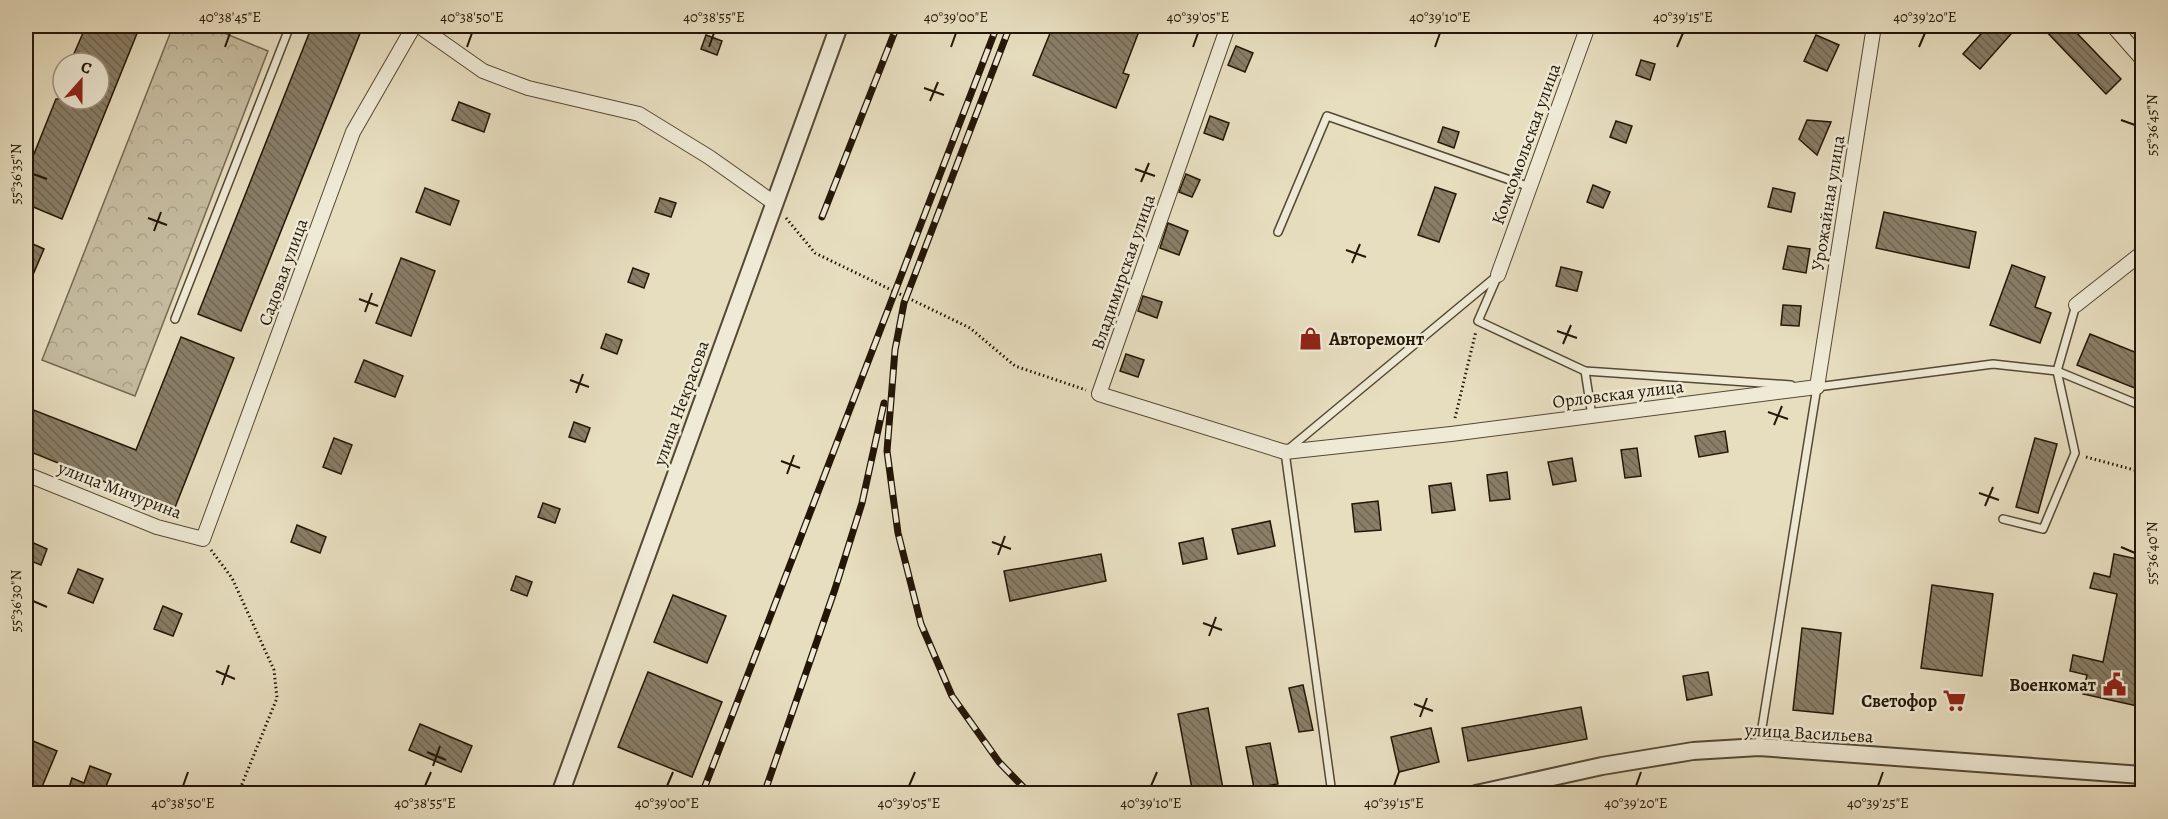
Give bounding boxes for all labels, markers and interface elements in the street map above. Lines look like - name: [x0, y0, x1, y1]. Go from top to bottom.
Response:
- text: 40°38'45"E: [199, 7, 261, 27]
- text: 40°38'50"E: [440, 7, 504, 27]
- text: 40°38'55"E: [683, 7, 745, 27]
- text: 40°39'00"E: [924, 7, 988, 27]
- text: 40°39'05"E: [1167, 7, 1229, 27]
- text: 40°39'10"E: [1409, 7, 1471, 27]
- text: 40°39'15"E: [1653, 7, 1713, 27]
- text: 40°39'20"E: [1893, 7, 1957, 27]
- north arrow: [51, 51, 111, 111]
- text: С: [77, 56, 95, 80]
- street label: Комсомольская улица: [1486, 59, 1567, 228]
- text: 55°36'45"N: [2142, 94, 2162, 156]
- street label: Урожайная улица: [1805, 133, 1851, 272]
- text: 55°36'35"N: [6, 143, 26, 205]
- street label: Владимирская улица: [1085, 191, 1161, 353]
- street label: Садовая улица: [252, 214, 314, 329]
- shop icon: Авторемонт: [1298, 326, 1324, 352]
- place label: Авторемонт: [1328, 327, 1424, 351]
- street label: улица Некрасова: [647, 336, 715, 470]
- street label: Орловская улица: [1551, 374, 1686, 414]
- street label: улица Мичурина: [54, 455, 186, 525]
- text: 55°36'40"N: [2142, 521, 2162, 585]
- text: 55°36'30"N: [6, 569, 26, 632]
- public building icon: Военкомат: [2101, 672, 2127, 698]
- place label: Военкомат: [2009, 673, 2096, 697]
- supermarket icon: Светофор: [1942, 688, 1968, 714]
- place label: Светофор: [1861, 689, 1937, 713]
- street label: улица Васильева: [1743, 718, 1875, 748]
- text: 40°38'50"E: [151, 793, 215, 813]
- text: 40°38'55"E: [394, 793, 456, 813]
- text: 40°39'00"E: [635, 793, 699, 813]
- text: 40°39'05"E: [878, 793, 940, 813]
- text: 40°39'10"E: [1120, 793, 1182, 813]
- text: 40°39'15"E: [1364, 793, 1424, 813]
- text: 40°39'20"E: [1604, 793, 1668, 813]
- text: 40°39'25"E: [1847, 793, 1909, 813]

